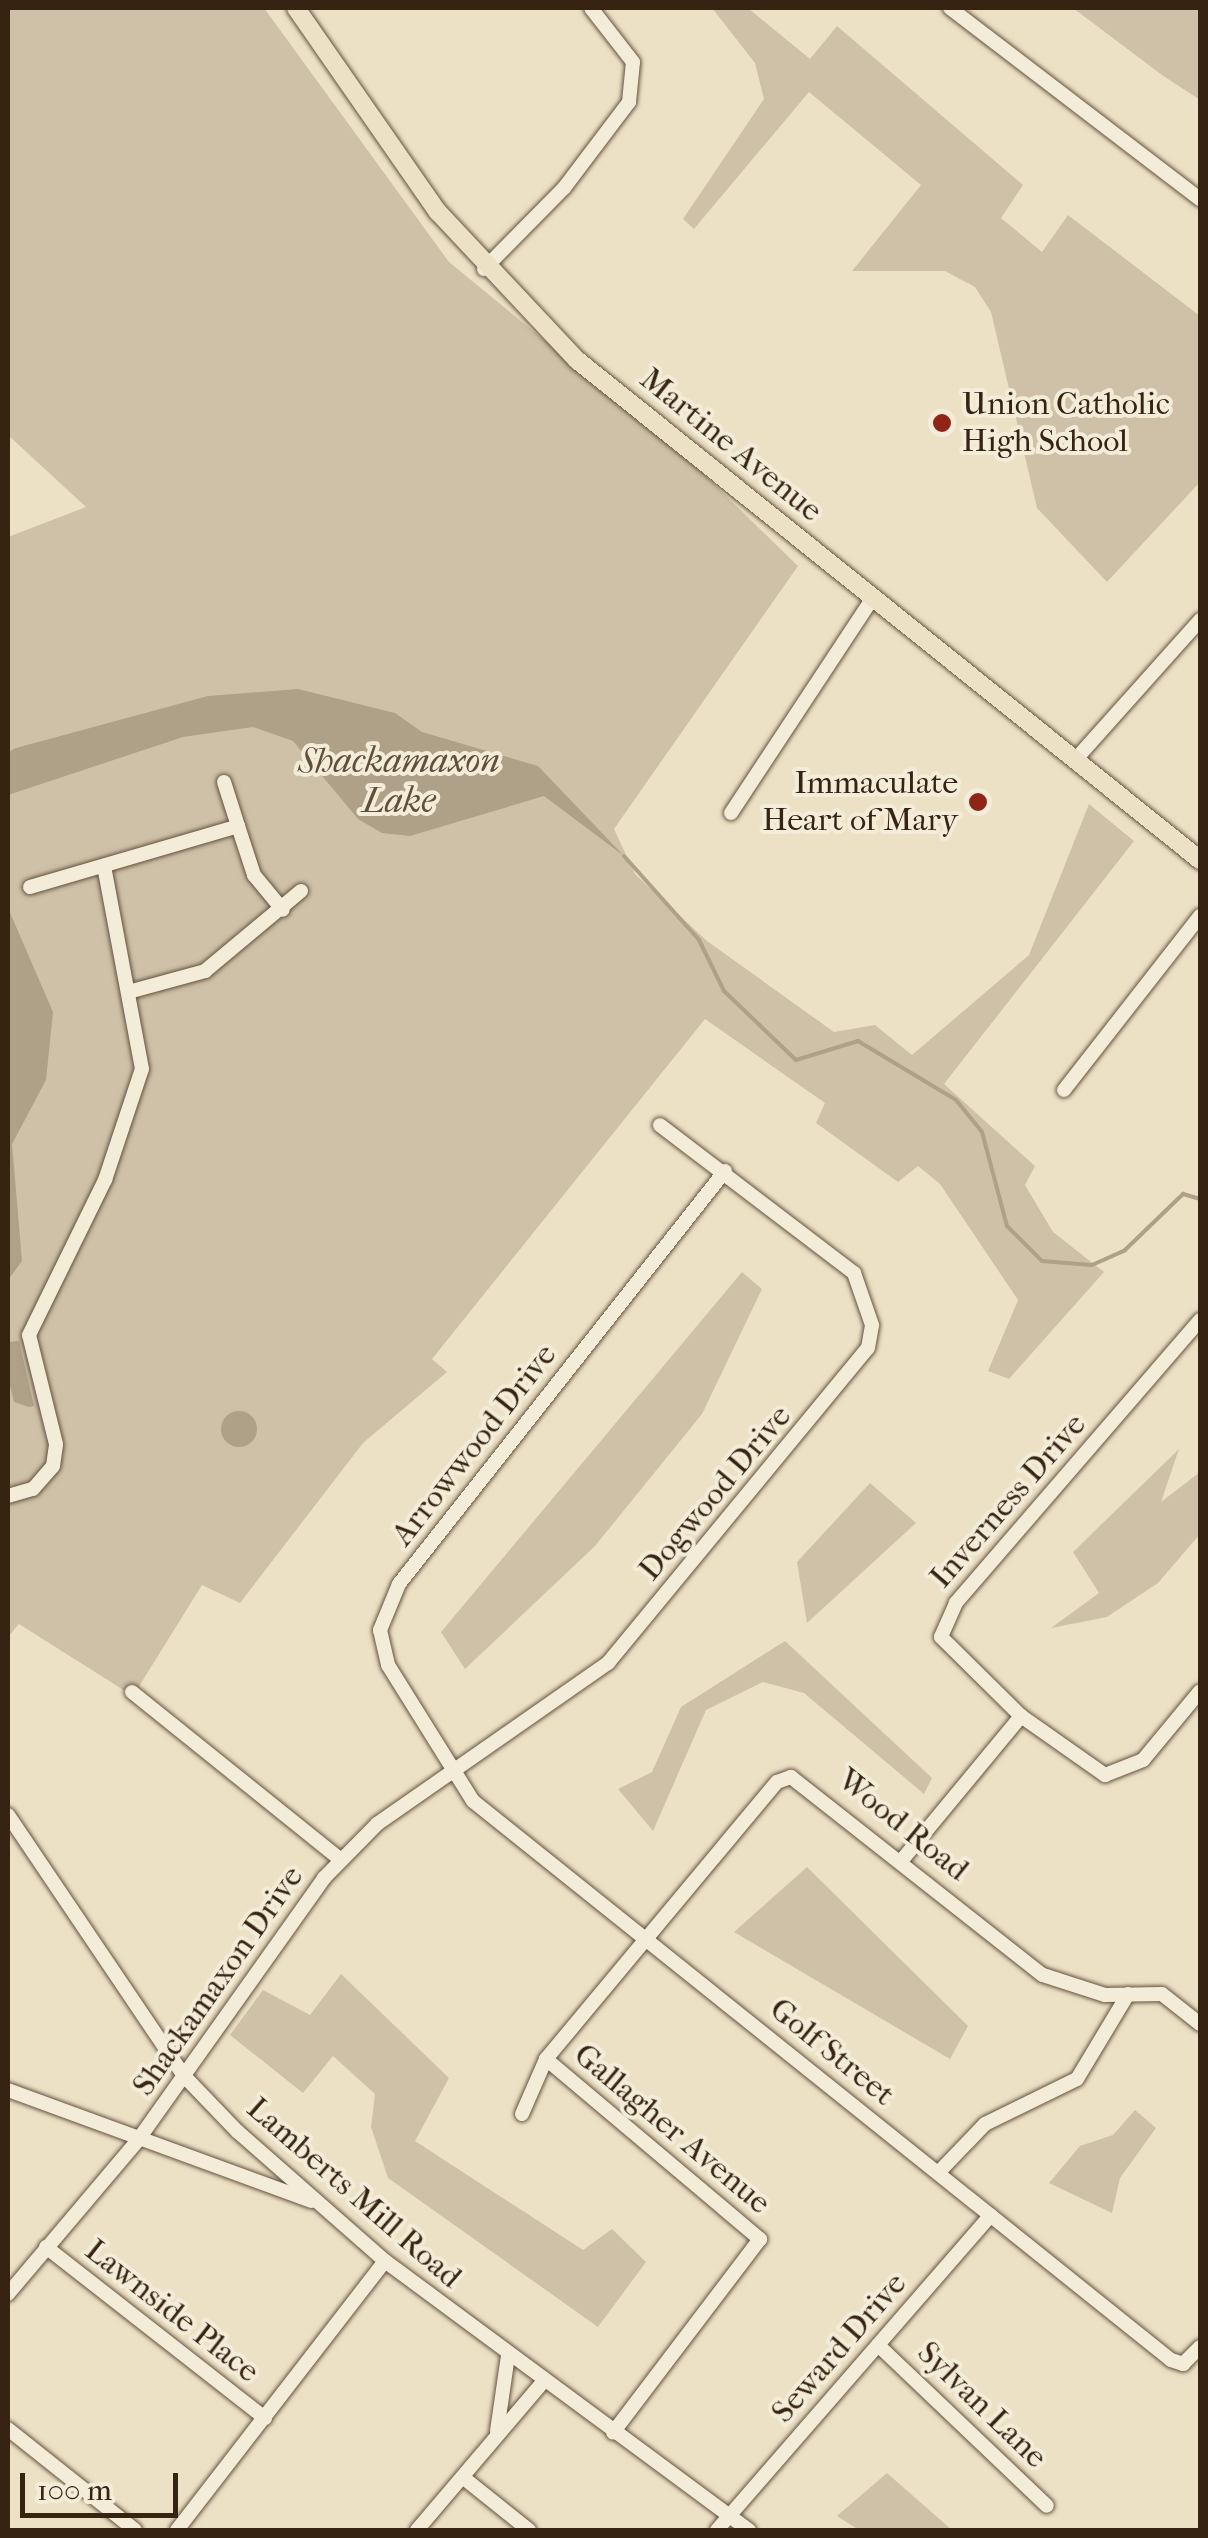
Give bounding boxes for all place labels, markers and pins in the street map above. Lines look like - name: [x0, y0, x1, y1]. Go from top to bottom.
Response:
- place label: Union Catholic High School: [962, 386, 1170, 461]
- marker: Union Catholic High School: [931, 412, 953, 434]
- place label: Immaculate Heart of Mary: [762, 765, 958, 840]
- marker: Immaculate Heart of Mary: [967, 791, 989, 813]

